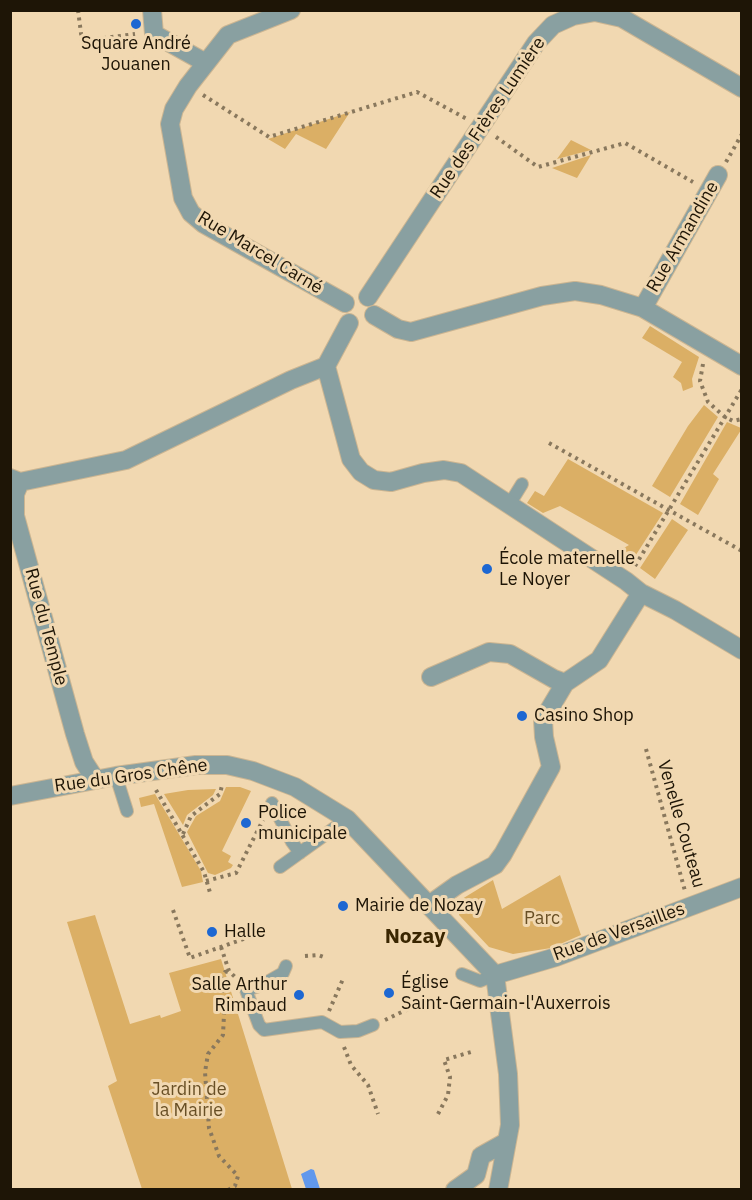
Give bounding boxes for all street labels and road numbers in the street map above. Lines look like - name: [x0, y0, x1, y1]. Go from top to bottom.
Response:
- street label: Rue des Frères Lumière: [426, 33, 550, 203]
- street label: Rue Armandine: [642, 178, 724, 296]
- street label: Rue Marcel Carné: [194, 207, 326, 299]
- street label: Rue du Temple: [20, 566, 72, 688]
- street label: Rue du Gros Chêne: [53, 755, 209, 797]
- street label: Venelle Couteau: [652, 758, 710, 890]
- street label: Rue de Versailles: [550, 898, 688, 966]

